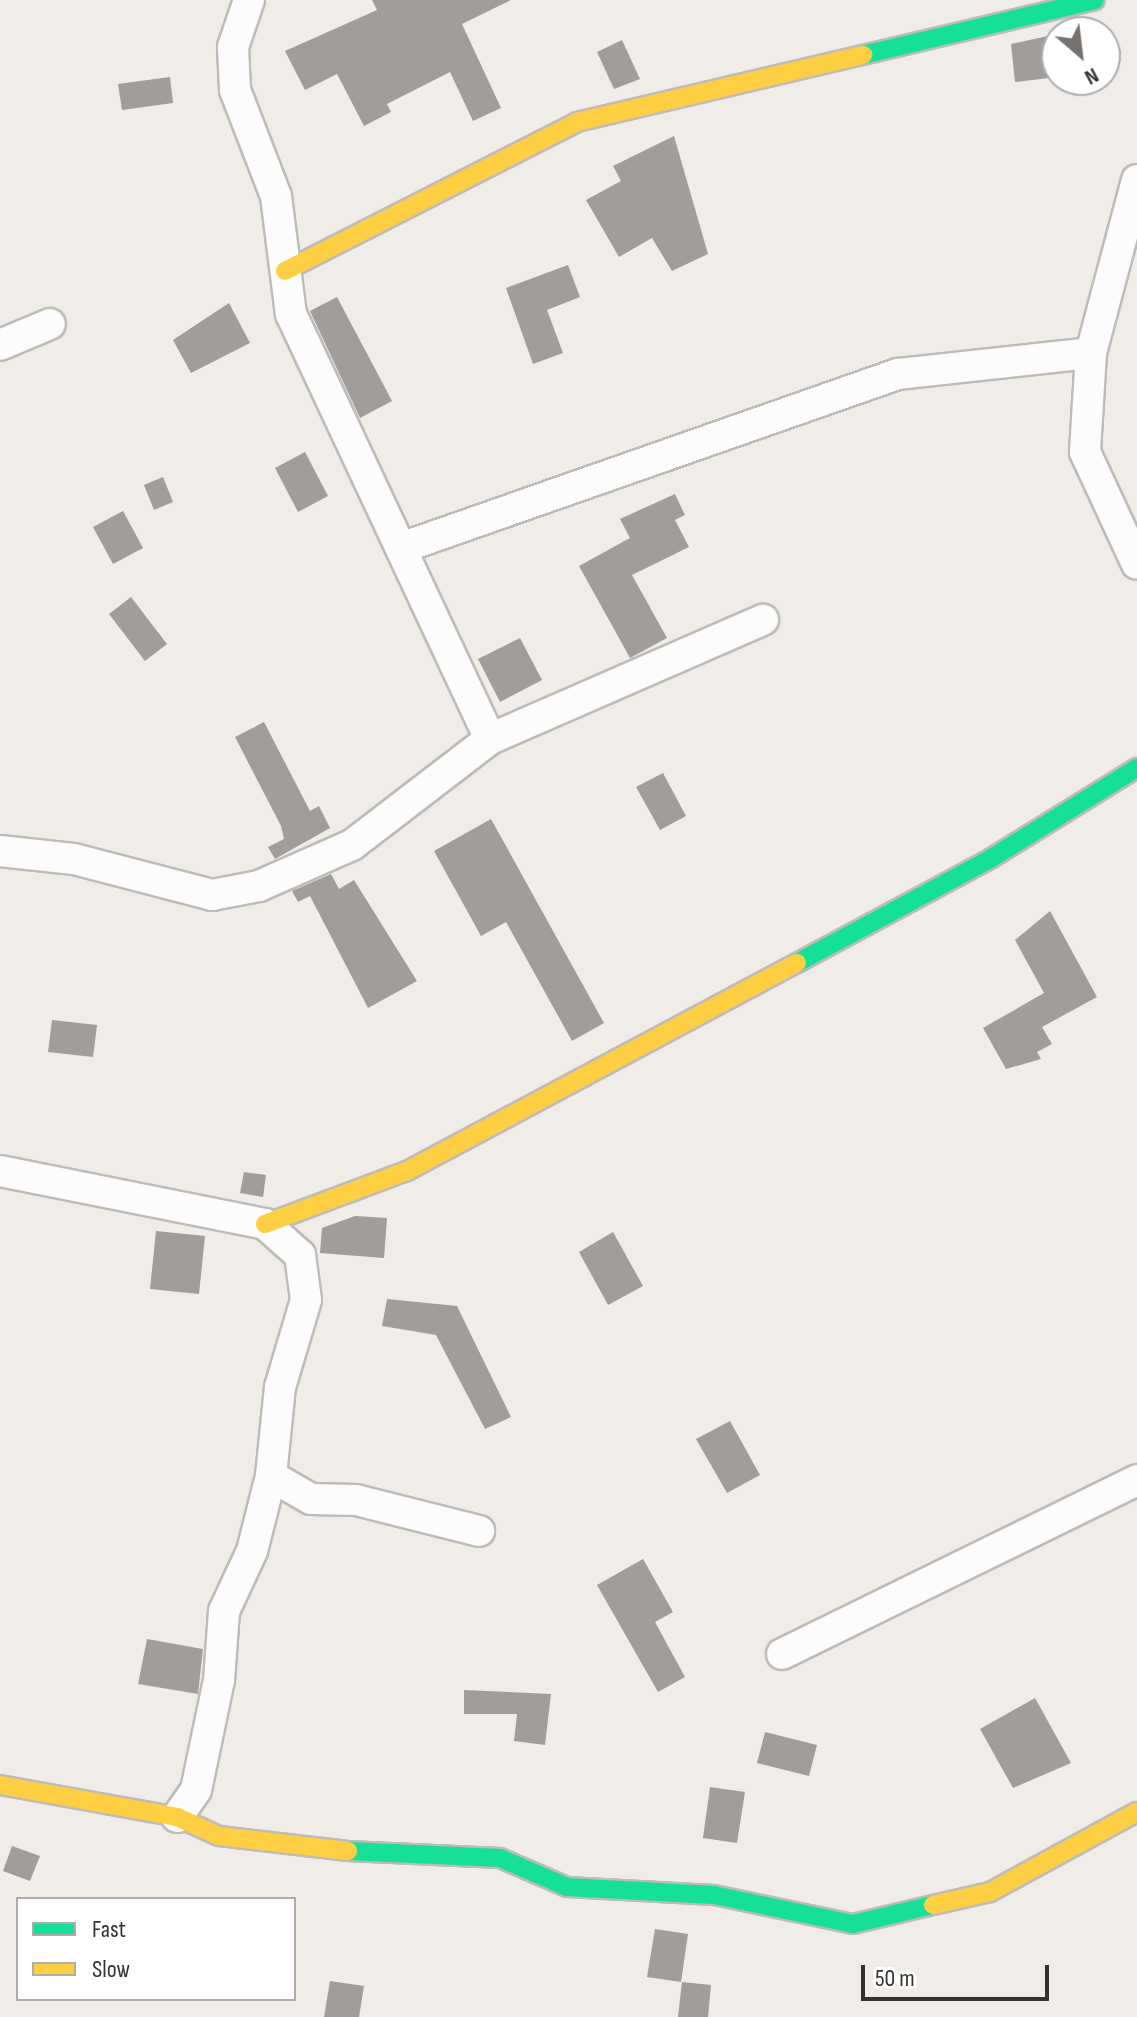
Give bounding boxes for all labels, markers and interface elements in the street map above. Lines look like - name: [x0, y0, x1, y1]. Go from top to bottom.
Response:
- north arrow: [1041, 16, 1121, 96]
- text: N: [1080, 61, 1103, 91]
- legend: [16, 1897, 296, 2001]
- text: Fast: [92, 1915, 126, 1944]
- scale bar: [865, 1949, 1053, 1999]
- text: Slow: [92, 1955, 130, 1984]
- text: 50 m: [875, 1964, 915, 1993]

